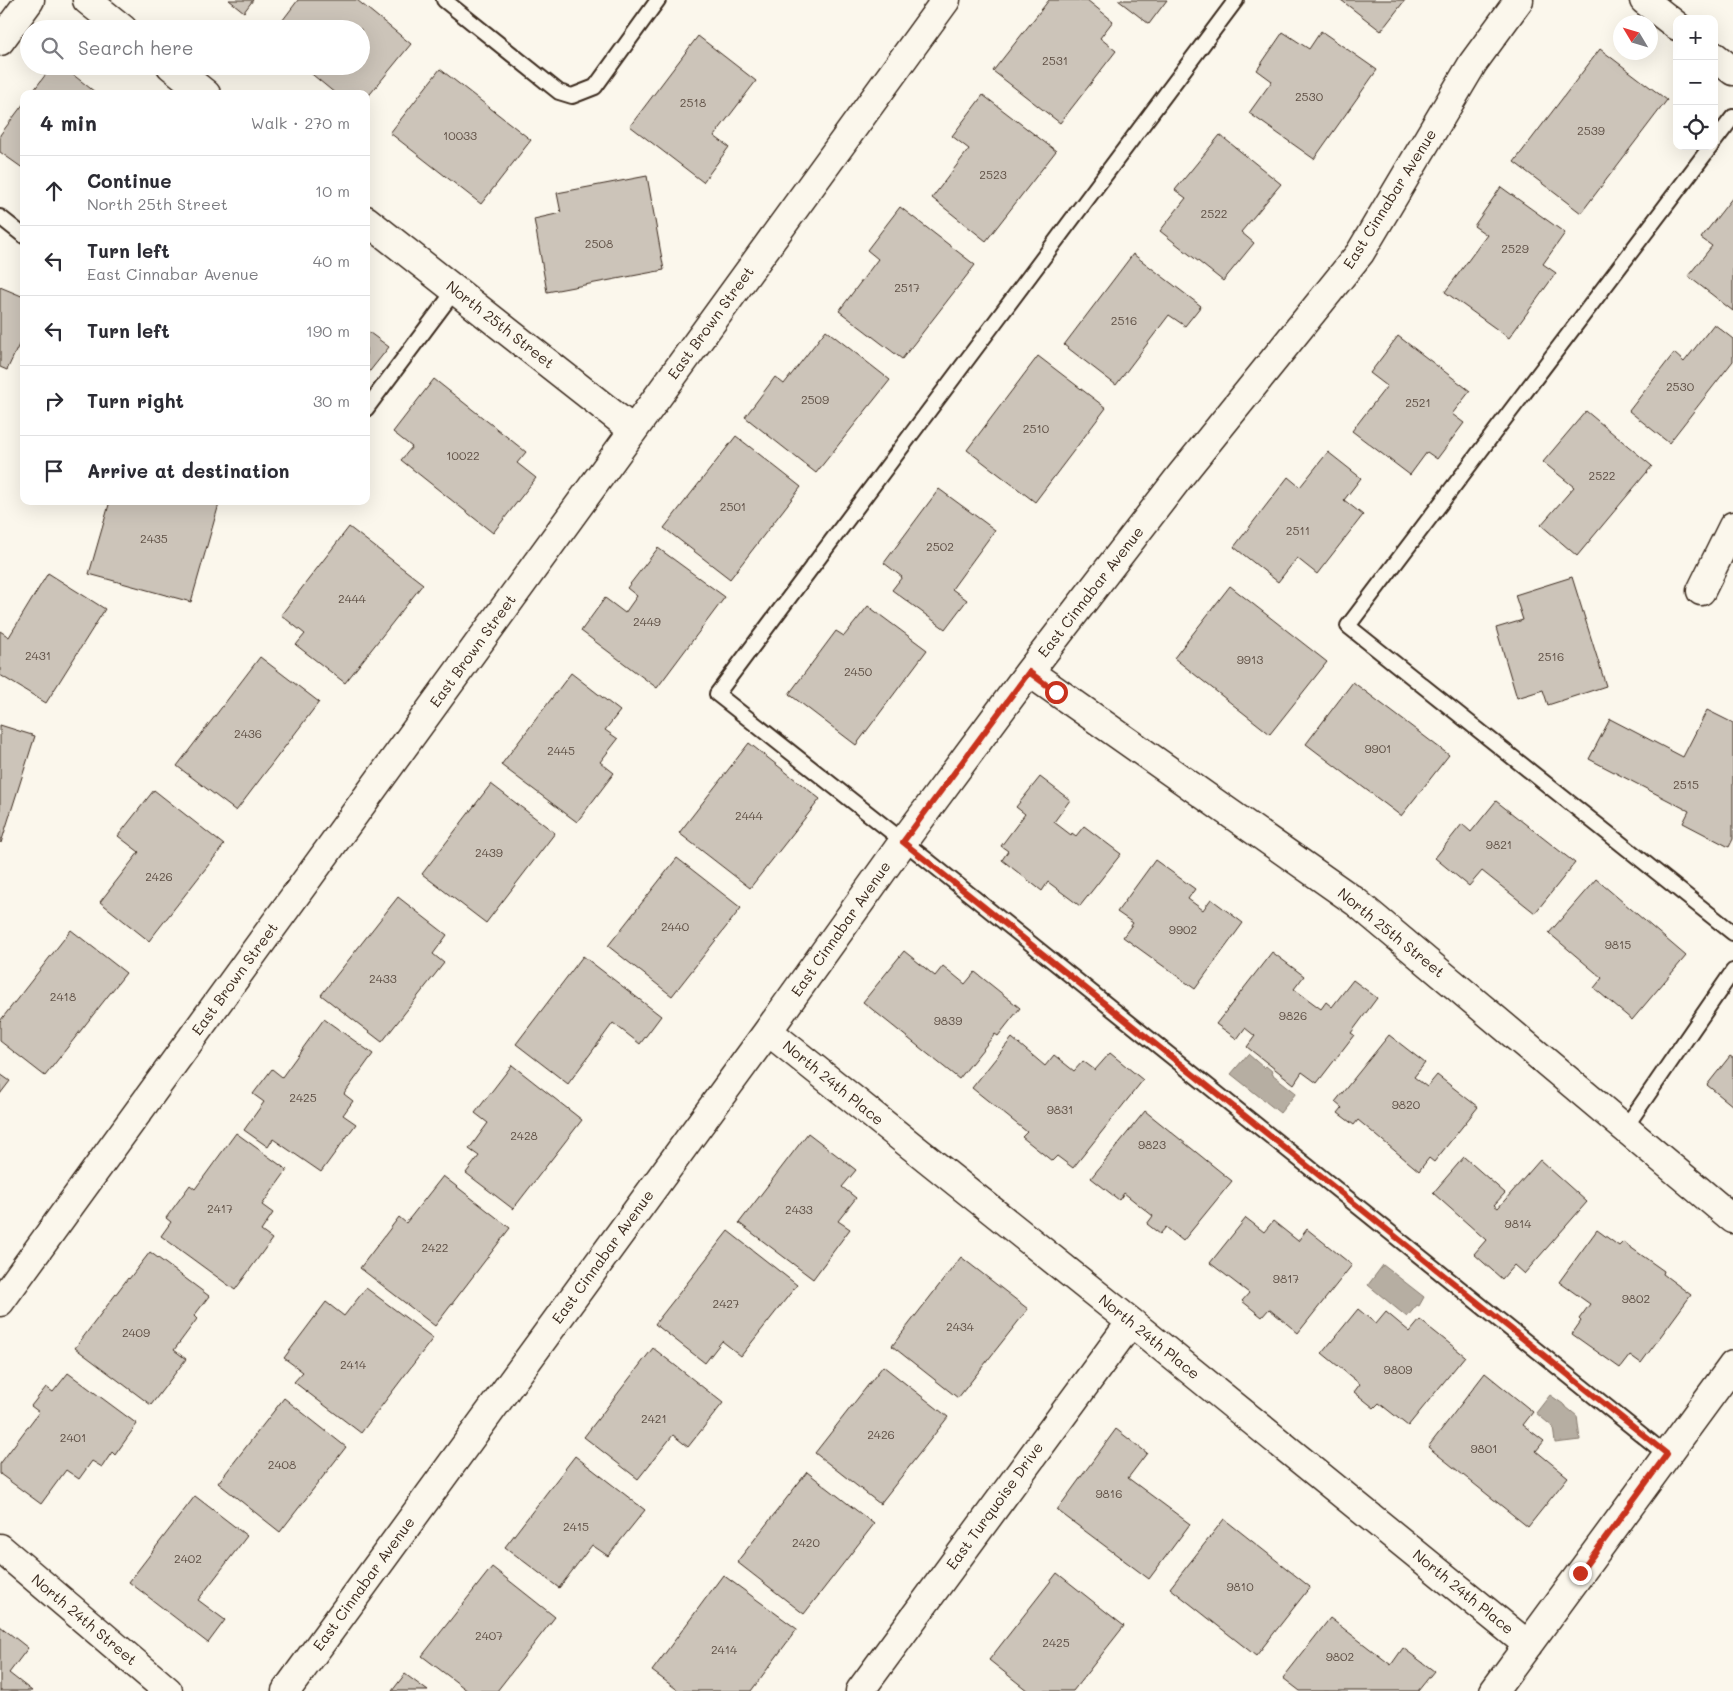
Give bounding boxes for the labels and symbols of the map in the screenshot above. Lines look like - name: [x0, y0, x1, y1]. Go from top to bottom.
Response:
- north arrow: [1613, 15, 1658, 60]
- house number: 2531: [1042, 52, 1068, 68]
- house number: 2530: [1295, 88, 1324, 104]
- house number: 2518: [680, 94, 706, 110]
- house number: 2539: [1577, 122, 1605, 138]
- street label: East Cinnabar Avenue: [1338, 125, 1440, 272]
- house number: 10033: [443, 127, 477, 143]
- house number: 2523: [979, 166, 1007, 182]
- house number: 2522: [1200, 205, 1228, 221]
- house number: 2508: [585, 235, 613, 251]
- house number: 2529: [1501, 240, 1529, 256]
- street label: East Brown Street: [662, 262, 758, 383]
- street label: North 25th Street: [442, 276, 559, 373]
- house number: 2517: [894, 279, 920, 295]
- house number: 2516: [1111, 312, 1137, 328]
- house number: 2530: [1666, 378, 1695, 394]
- house number: 2509: [801, 391, 829, 407]
- house number: 2521: [1405, 394, 1431, 410]
- house number: 2510: [1023, 420, 1050, 436]
- house number: 10022: [446, 447, 480, 463]
- house number: 2522: [1588, 467, 1616, 483]
- house number: 2501: [720, 498, 746, 514]
- street label: East Cinnabar Avenue: [1033, 522, 1148, 661]
- house number: 2511: [1286, 522, 1310, 538]
- house number: 2435: [140, 530, 168, 546]
- house number: 2502: [926, 538, 954, 554]
- house number: 2444: [338, 590, 366, 606]
- street label: East Brown Street: [424, 590, 520, 711]
- house number: 2449: [633, 613, 661, 629]
- house number: 2431: [25, 647, 51, 663]
- house number: 2516: [1538, 648, 1564, 664]
- house number: 9913: [1237, 651, 1263, 667]
- house number: 2450: [844, 663, 873, 679]
- route start: [1045, 681, 1068, 704]
- house number: 2436: [234, 725, 262, 741]
- house number: 9901: [1365, 740, 1391, 756]
- house number: 2445: [547, 742, 575, 758]
- house number: 2515: [1673, 776, 1699, 792]
- house number: 2444: [735, 807, 763, 823]
- house number: 9821: [1486, 836, 1512, 852]
- house number: 2439: [475, 844, 503, 860]
- street label: East Cinnabar Avenue: [786, 857, 895, 1000]
- house number: 2426: [145, 868, 173, 884]
- street label: North 25th Street: [1334, 883, 1449, 982]
- street label: East Brown Street: [186, 918, 282, 1039]
- house number: 2440: [661, 918, 690, 934]
- house number: 9902: [1169, 921, 1197, 937]
- house number: 9815: [1605, 936, 1631, 952]
- house number: 2433: [369, 970, 397, 986]
- house number: 2418: [50, 988, 76, 1004]
- house number: 9826: [1279, 1007, 1307, 1023]
- house number: 9839: [934, 1012, 962, 1028]
- street label: North 24th Place: [779, 1035, 888, 1129]
- house number: 2425: [289, 1089, 317, 1105]
- house number: 9820: [1392, 1096, 1421, 1112]
- house number: 9831: [1047, 1101, 1073, 1117]
- house number: 2428: [510, 1127, 538, 1143]
- house number: 9823: [1138, 1136, 1166, 1152]
- street label: East Cinnabar Avenue: [547, 1185, 658, 1327]
- house number: 2417: [207, 1200, 233, 1216]
- house number: 2433: [785, 1201, 813, 1217]
- house number: 9814: [1505, 1215, 1531, 1231]
- house number: 2422: [421, 1239, 449, 1255]
- house number: 9817: [1273, 1270, 1300, 1286]
- street label: North 24th Place: [1095, 1289, 1204, 1383]
- house number: 9802: [1622, 1290, 1650, 1306]
- house number: 2427: [712, 1295, 740, 1311]
- house number: 2434: [946, 1318, 974, 1334]
- house number: 2409: [122, 1324, 150, 1340]
- house number: 2414: [340, 1356, 366, 1372]
- house number: 9809: [1384, 1361, 1412, 1377]
- house number: 2421: [641, 1410, 667, 1426]
- house number: 2426: [867, 1426, 895, 1442]
- house number: 2401: [60, 1429, 86, 1445]
- street label: East Turquoise Drive: [941, 1438, 1047, 1573]
- house number: 9801: [1470, 1440, 1498, 1456]
- house number: 2408: [268, 1456, 296, 1472]
- house number: 9816: [1096, 1485, 1122, 1501]
- street label: East Cinnabar Avenue: [308, 1512, 419, 1654]
- house number: 2415: [563, 1518, 589, 1534]
- house number: 2420: [792, 1534, 820, 1550]
- street label: North 24th Place: [1409, 1544, 1518, 1638]
- house number: 2402: [174, 1550, 202, 1566]
- route end: [1569, 1562, 1592, 1585]
- street label: North 24th Street: [28, 1569, 142, 1669]
- house number: 9810: [1226, 1578, 1254, 1594]
- house number: 2407: [475, 1627, 503, 1643]
- house number: 2425: [1042, 1634, 1070, 1650]
- house number: 2414: [711, 1641, 737, 1657]
- house number: 9802: [1326, 1648, 1354, 1664]

